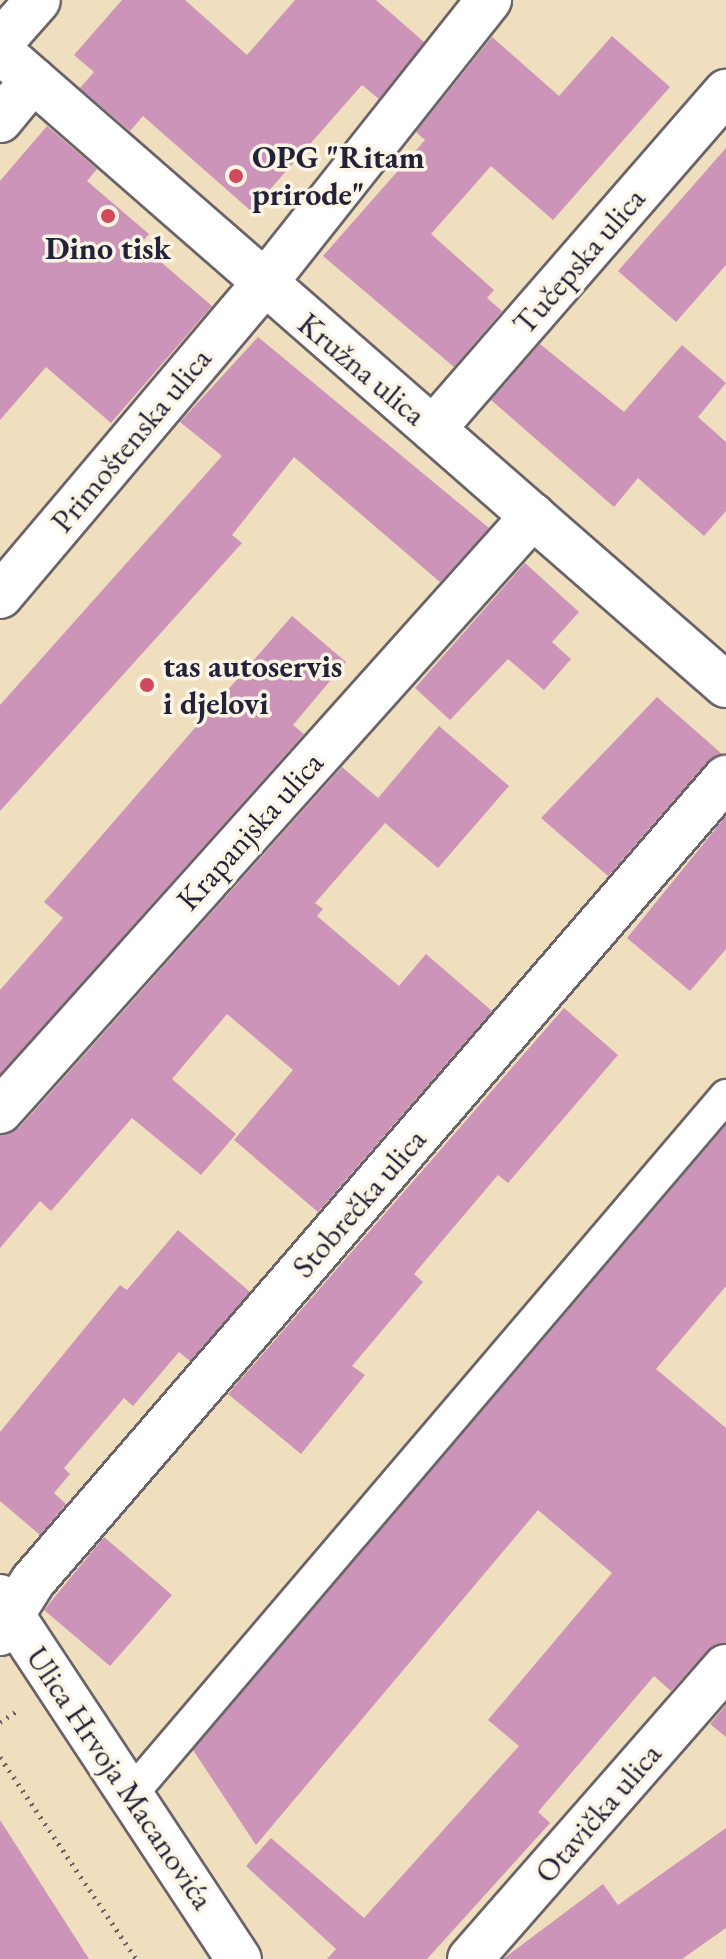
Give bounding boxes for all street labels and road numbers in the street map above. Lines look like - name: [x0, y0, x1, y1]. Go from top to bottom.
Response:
- street label: Tučepska ulica: [505, 180, 653, 342]
- street label: Kružna ulica: [290, 304, 434, 434]
- street label: Primoštenska ulica: [43, 340, 219, 540]
- street label: Krapanjska ulica: [169, 744, 331, 918]
- street label: Stobrečka ulica: [284, 1121, 434, 1285]
- street label: Ulica Hrvoja Macanovića: [18, 1639, 222, 1917]
- street label: Otavička ulica: [527, 1735, 669, 1891]

